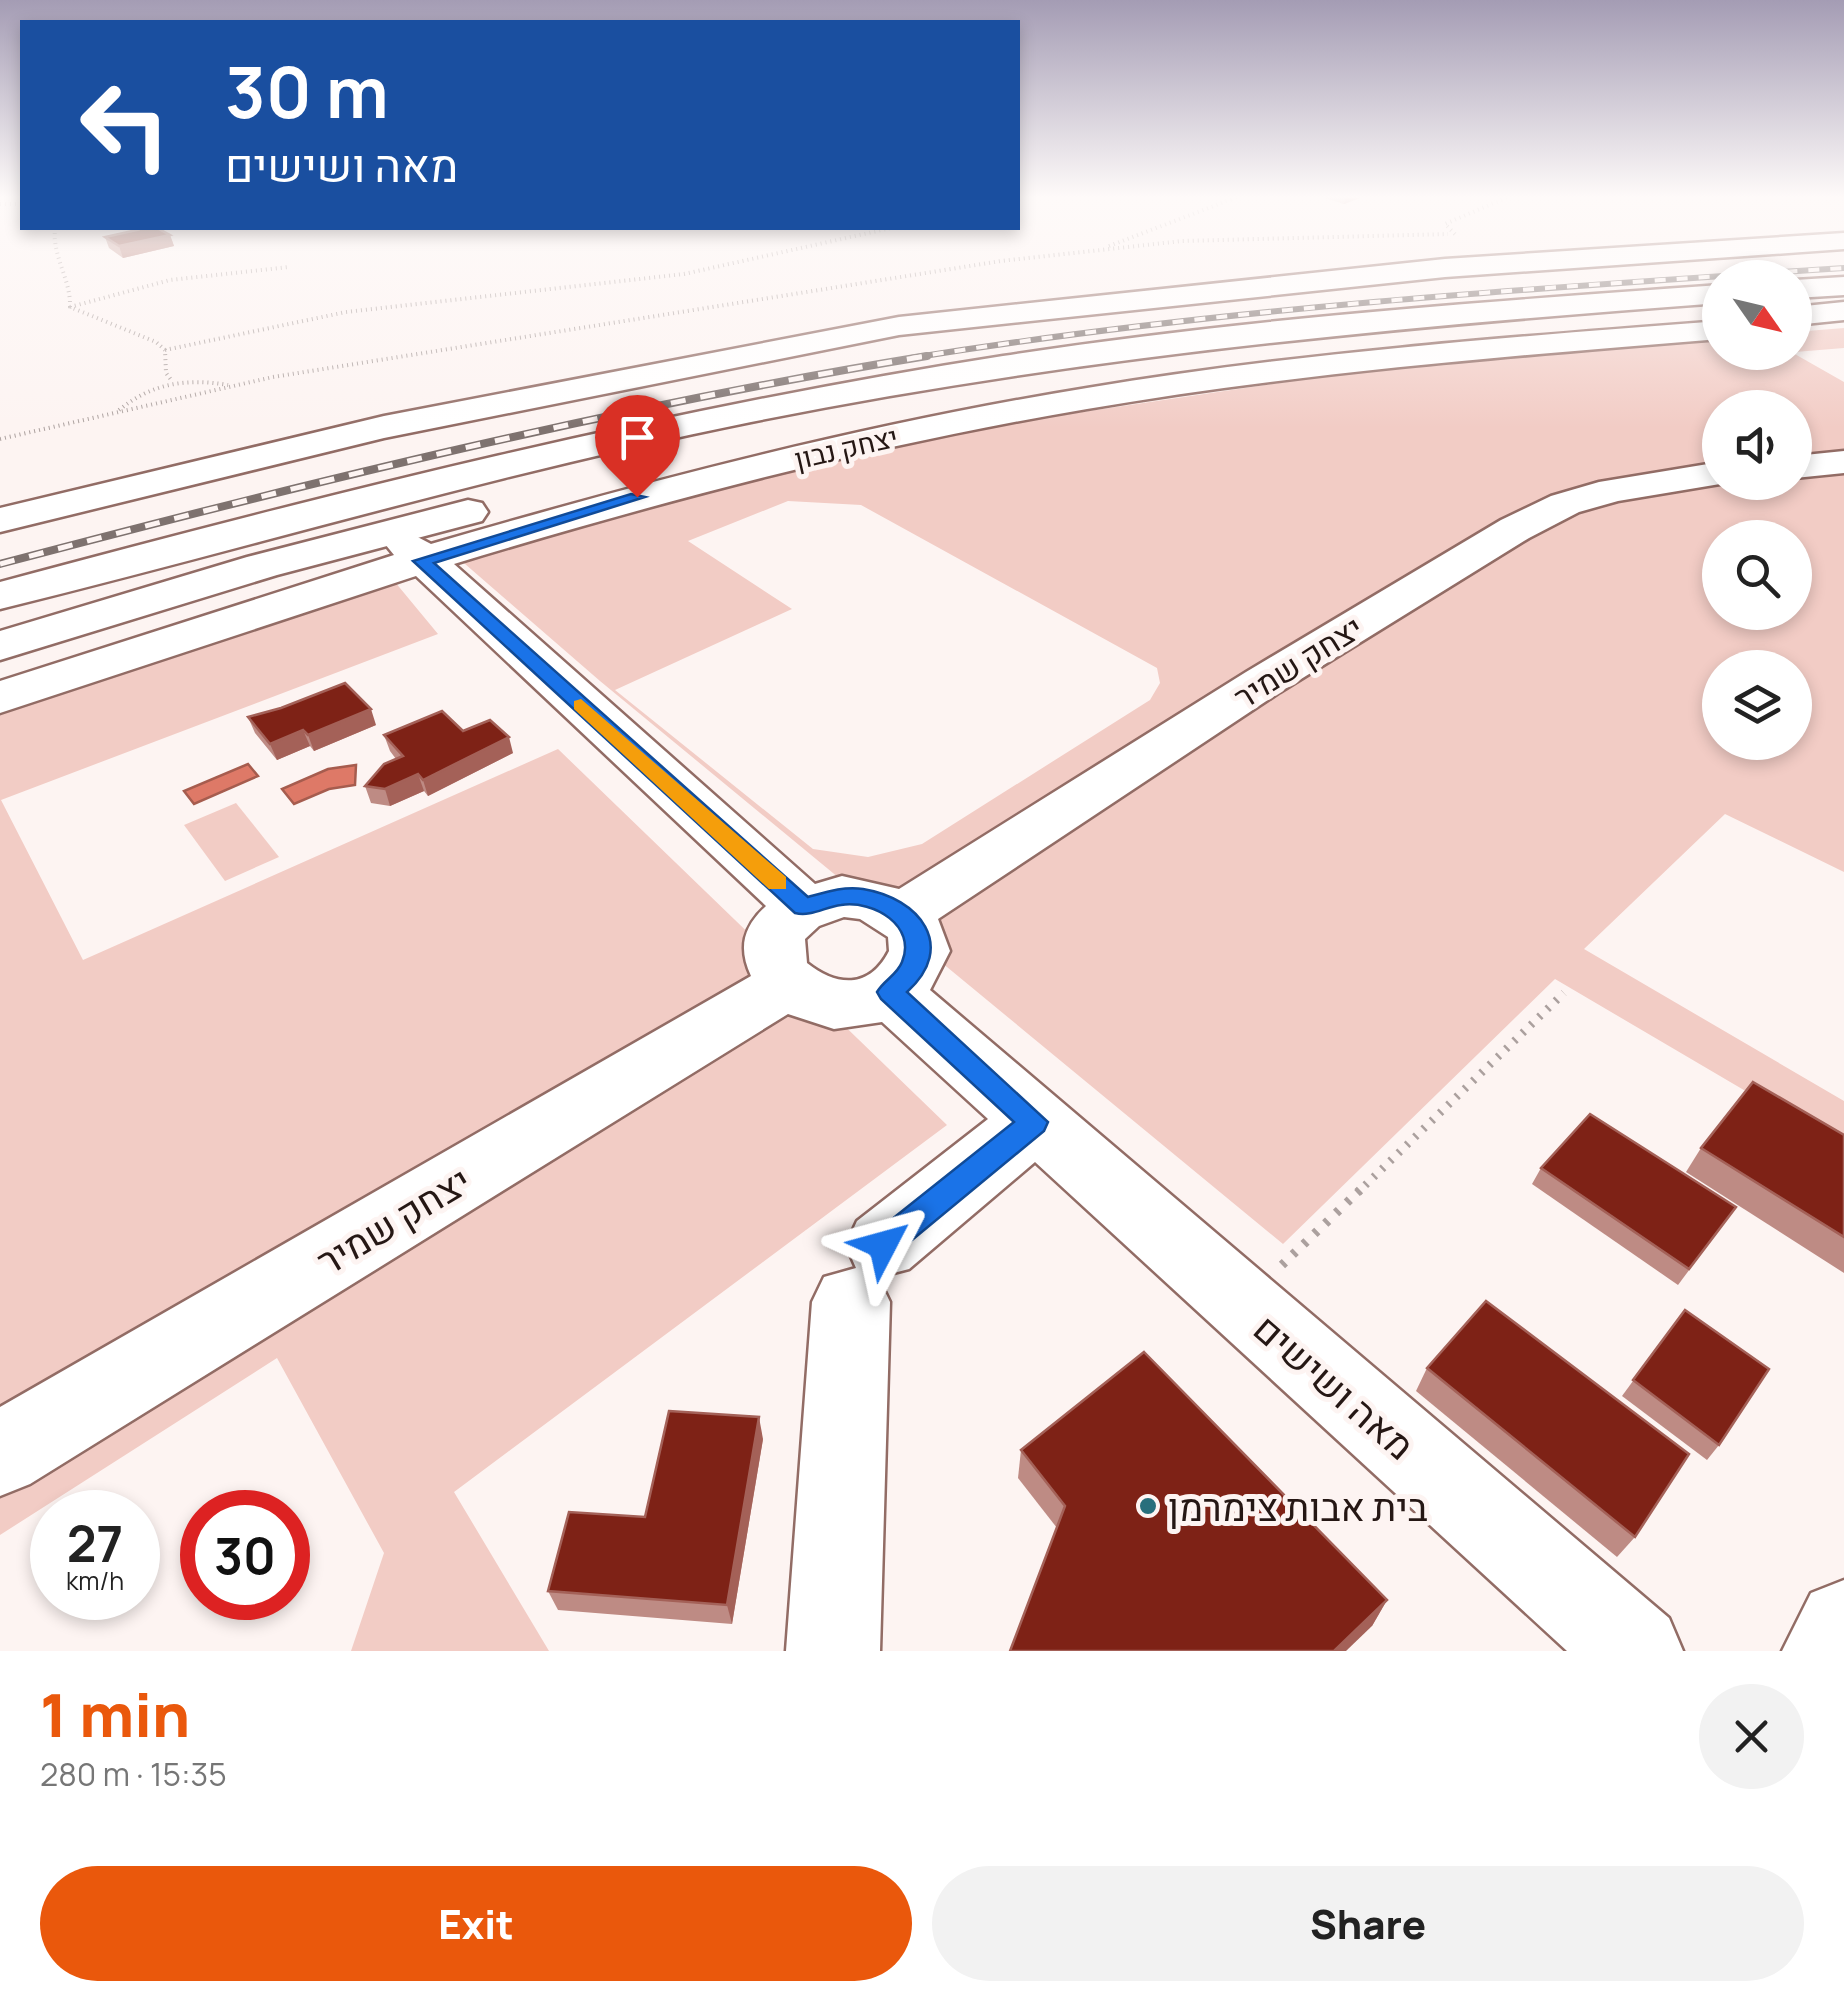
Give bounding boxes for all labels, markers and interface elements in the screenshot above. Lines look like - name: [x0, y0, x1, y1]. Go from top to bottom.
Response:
- text: 30 m: [225, 43, 389, 139]
- icon: left: [60, 60, 190, 190]
- text: מאה ושישים: [225, 134, 458, 196]
- north arrow: [1702, 260, 1812, 370]
- map controls: [1702, 260, 1812, 760]
- button: sound: [1702, 390, 1812, 500]
- pin: [595, 395, 680, 498]
- icon: arrive: [610, 410, 665, 465]
- street label: יצחק נבון: [791, 417, 901, 477]
- button: search: [1702, 520, 1812, 630]
- street label: יצחק שמיר: [1225, 605, 1371, 719]
- button: layers: [1702, 650, 1812, 760]
- street label: יצחק שמיר: [306, 1154, 480, 1286]
- position arrow: [831, 1193, 935, 1297]
- street label: מאה ושישים: [1244, 1302, 1426, 1470]
- place label: בית אבות צימרמן: [1168, 1480, 1428, 1532]
- speed limit sign: 30: [180, 1490, 310, 1620]
- marker: בית אבות צימרמן: [1137, 1495, 1159, 1517]
- text: 27: [67, 1509, 123, 1577]
- text: km/h: [66, 1563, 124, 1598]
- text: 1 min: [40, 1673, 190, 1755]
- button: close: [1699, 1684, 1804, 1789]
- text: 280 m · 15:35: [40, 1752, 227, 1796]
- button: Exit: [40, 1866, 912, 1981]
- button: Share: [932, 1866, 1804, 1981]

